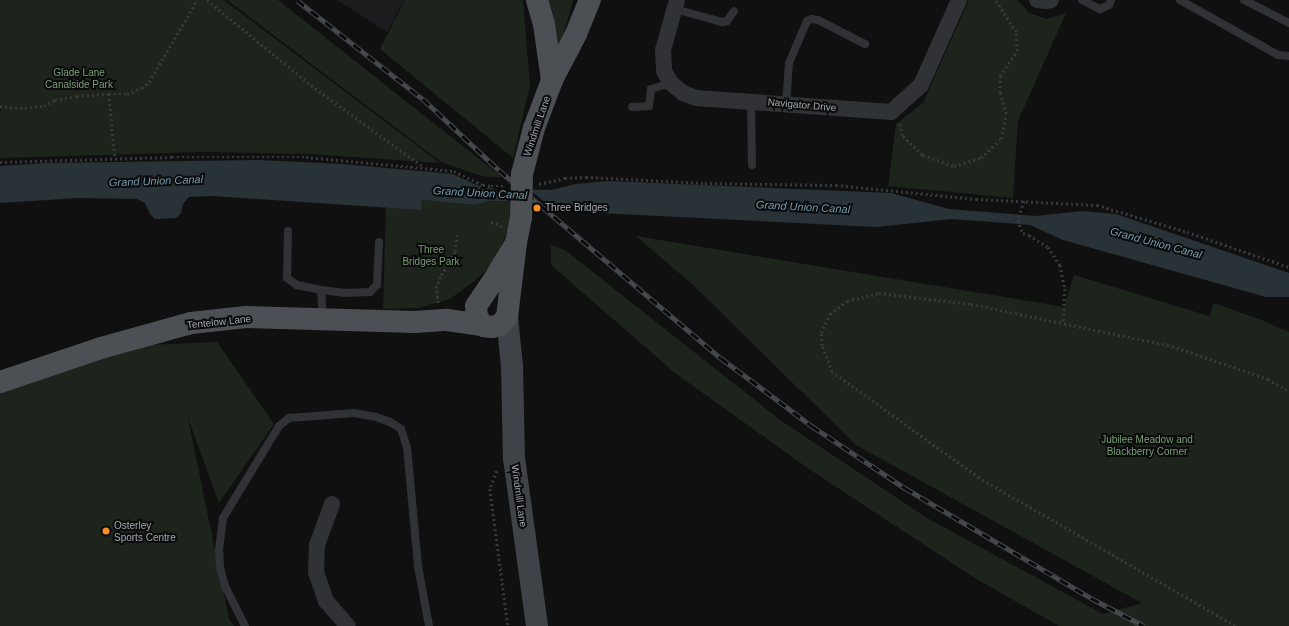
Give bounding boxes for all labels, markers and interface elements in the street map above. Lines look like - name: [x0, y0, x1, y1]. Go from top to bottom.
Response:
- park label: Glade Lane Canalside Park: [45, 66, 113, 90]
- street label: Windmill Lane: [521, 94, 553, 158]
- street label: Navigator Drive: [767, 96, 837, 114]
- water label: Grand Union Canal: [109, 173, 203, 189]
- water label: Grand Union Canal: [433, 184, 527, 202]
- water label: Grand Union Canal: [756, 198, 850, 216]
- place label: Three Bridges: [545, 202, 608, 214]
- marker: Three Bridges: [532, 203, 542, 213]
- water label: Grand Union Canal: [1109, 224, 1203, 262]
- park label: Three Bridges Park: [402, 243, 460, 266]
- street label: Tentelow Lane: [186, 313, 252, 331]
- park label: Jubilee Meadow and Blackberry Corner: [1101, 433, 1193, 456]
- street label: Windmill Lane: [509, 464, 529, 528]
- place label: Osterley Sports Centre: [114, 519, 176, 542]
- marker: Osterley Sports Centre: [101, 526, 111, 536]

